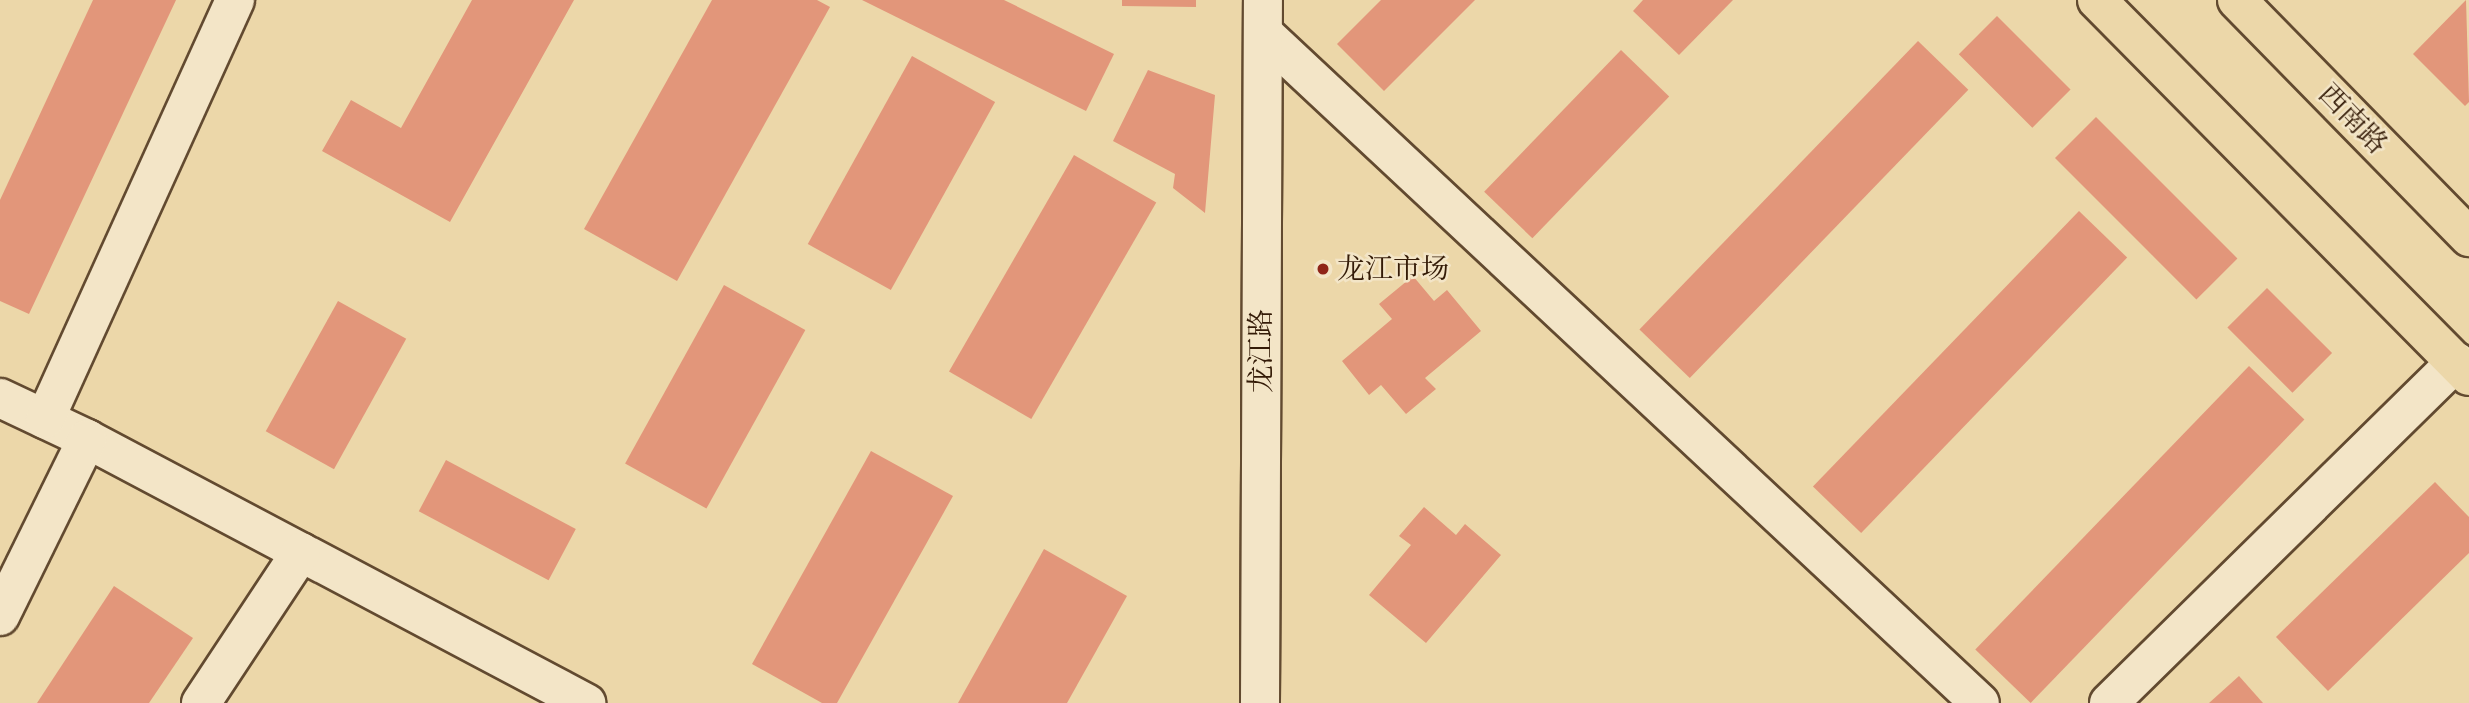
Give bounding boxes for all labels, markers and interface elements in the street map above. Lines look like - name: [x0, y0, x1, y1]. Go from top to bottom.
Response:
- street label: 西南路: [2312, 77, 2394, 161]
- place label: 龙江市场: [1337, 252, 1449, 286]
- marker: 龙江市场: [1315, 261, 1331, 277]
- street label: 龙江路: [1244, 309, 1278, 393]

